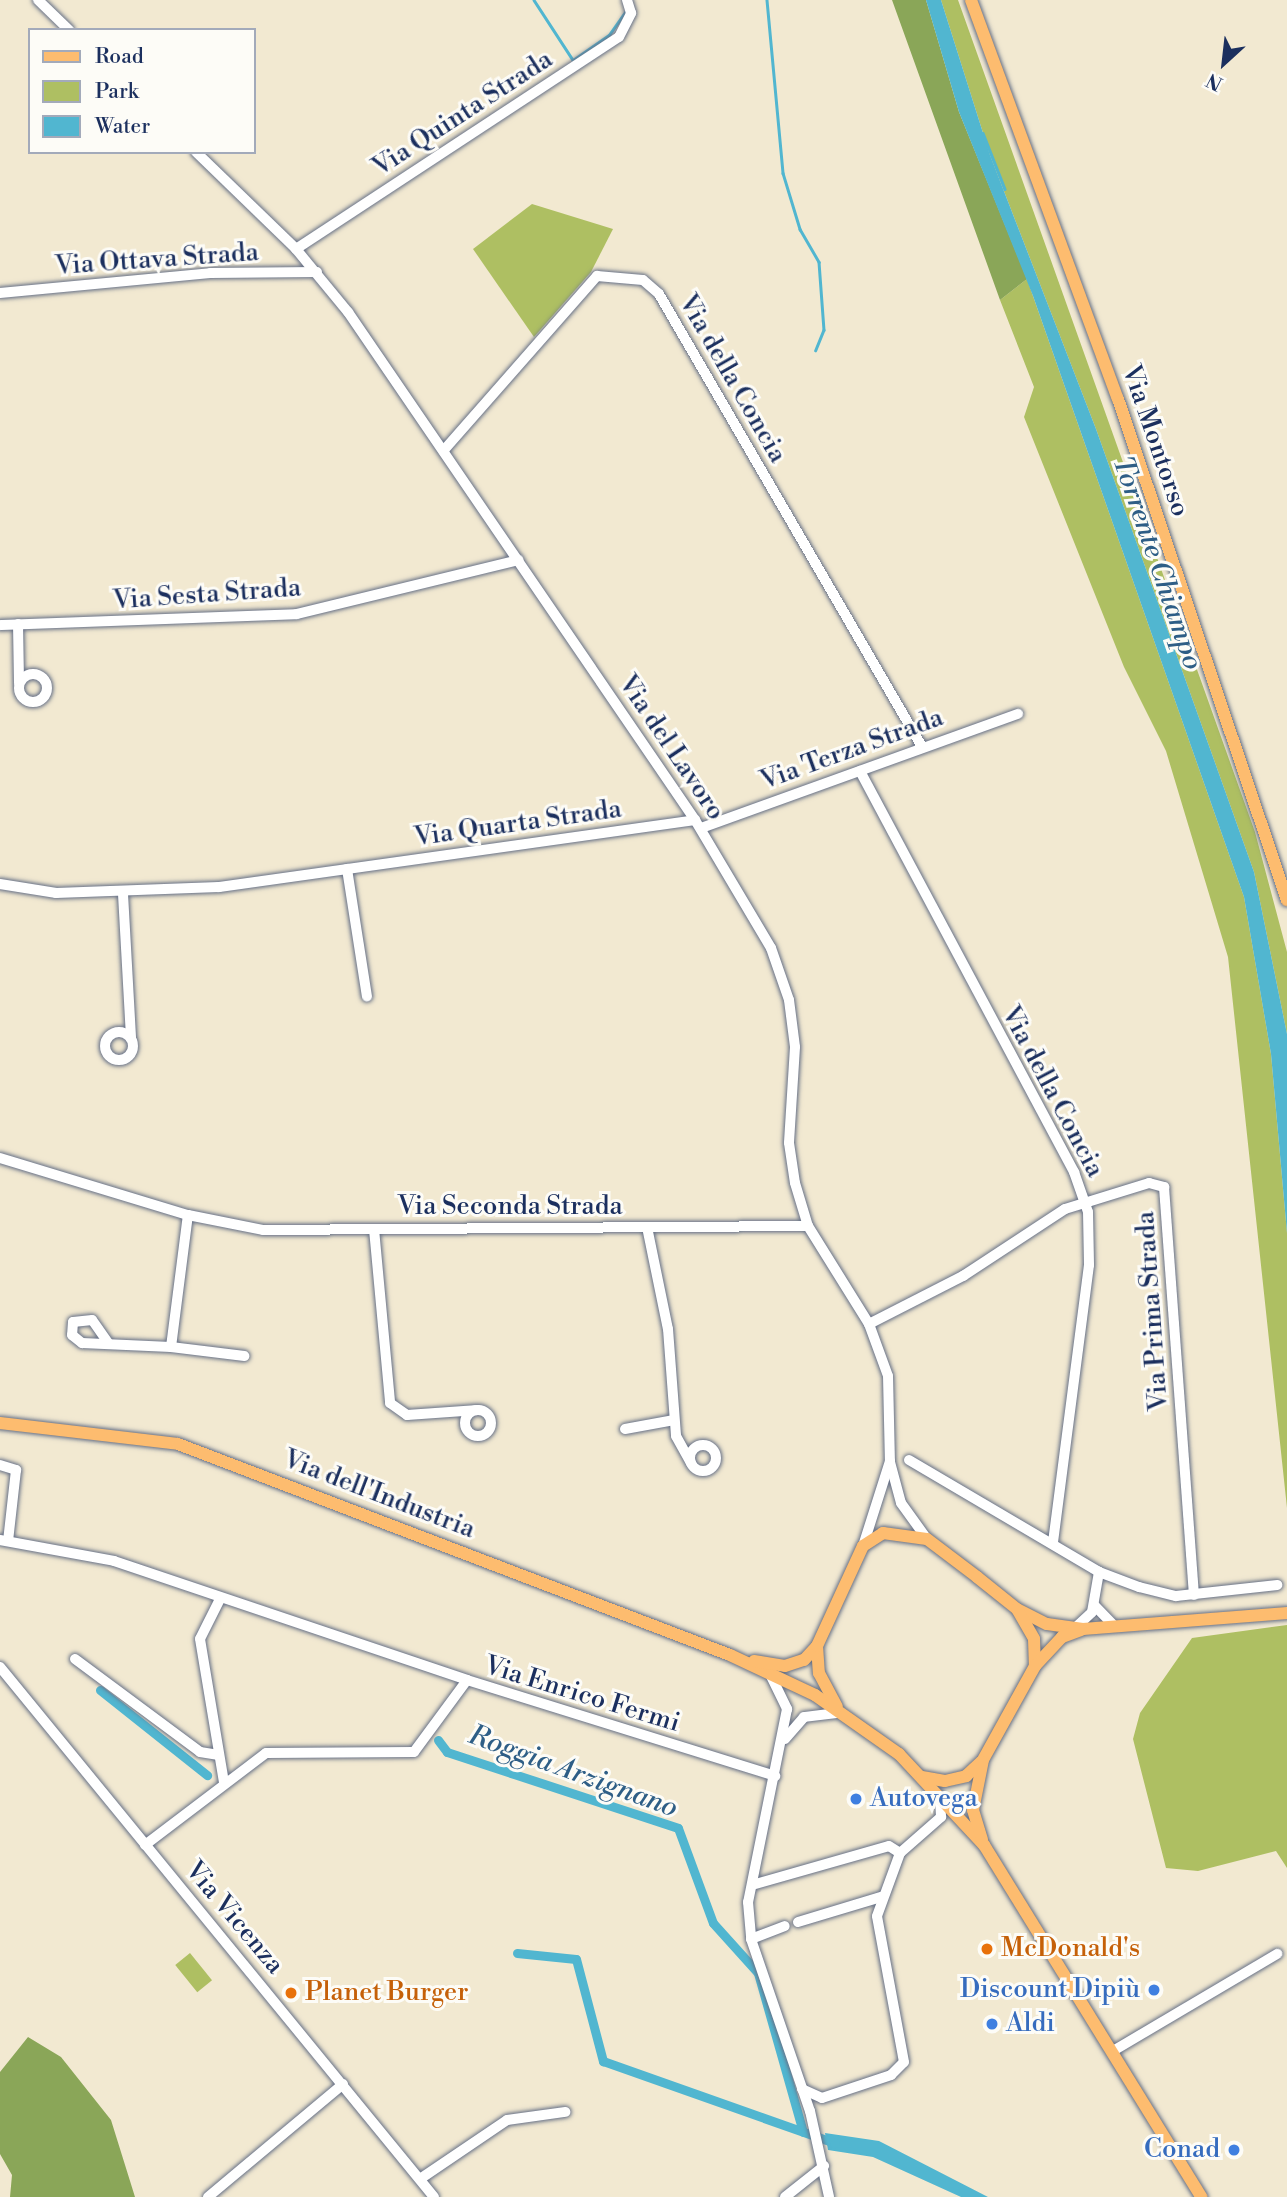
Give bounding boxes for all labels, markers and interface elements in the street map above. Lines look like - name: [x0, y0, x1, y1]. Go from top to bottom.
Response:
- legend: [28, 28, 256, 154]
- north arrow: [1189, 28, 1259, 98]
- text: Road: [95, 44, 144, 70]
- street label: Via Quinta Strada: [367, 44, 559, 184]
- text: N: [1202, 68, 1227, 96]
- text: Park: [95, 79, 139, 105]
- text: Water: [95, 114, 150, 140]
- street label: Via Ottava Strada: [54, 237, 260, 283]
- street label: Via della Concia: [671, 289, 793, 469]
- street label: Via Montorso: [1115, 361, 1195, 521]
- water label: Torrente Chiampo: [1105, 452, 1209, 674]
- street label: Via Sesta Strada: [112, 573, 302, 617]
- street label: Via del Lavoro: [611, 670, 731, 826]
- street label: Via Terza Strada: [757, 703, 947, 797]
- street label: Via Quarta Strada: [412, 794, 624, 854]
- street label: Via della Concia: [994, 1001, 1110, 1183]
- street label: Via Seconda Strada: [397, 1191, 623, 1223]
- street label: Via Prima Strada: [1130, 1210, 1176, 1412]
- street label: Via dell'Industria: [279, 1444, 479, 1546]
- street label: Via Enrico Fermi: [481, 1650, 683, 1740]
- water label: Roggia Arzignano: [464, 1719, 682, 1825]
- place label: Autovega: [870, 1783, 978, 1815]
- marker: Autovega: [848, 1791, 864, 1807]
- street label: Via Vicenza: [178, 1855, 290, 1981]
- place label: McDonald's: [1001, 1933, 1140, 1965]
- marker: McDonald's: [979, 1941, 995, 1957]
- place label: Discount Dipiù: [960, 1974, 1140, 2006]
- place label: Planet Burger: [305, 1977, 468, 2009]
- marker: Discount Dipiù: [1146, 1982, 1162, 1998]
- marker: Planet Burger: [283, 1985, 299, 2001]
- place label: Aldi: [1006, 2008, 1055, 2040]
- marker: Aldi: [984, 2016, 1000, 2032]
- place label: Conad: [1144, 2134, 1220, 2166]
- marker: Conad: [1226, 2142, 1242, 2158]

